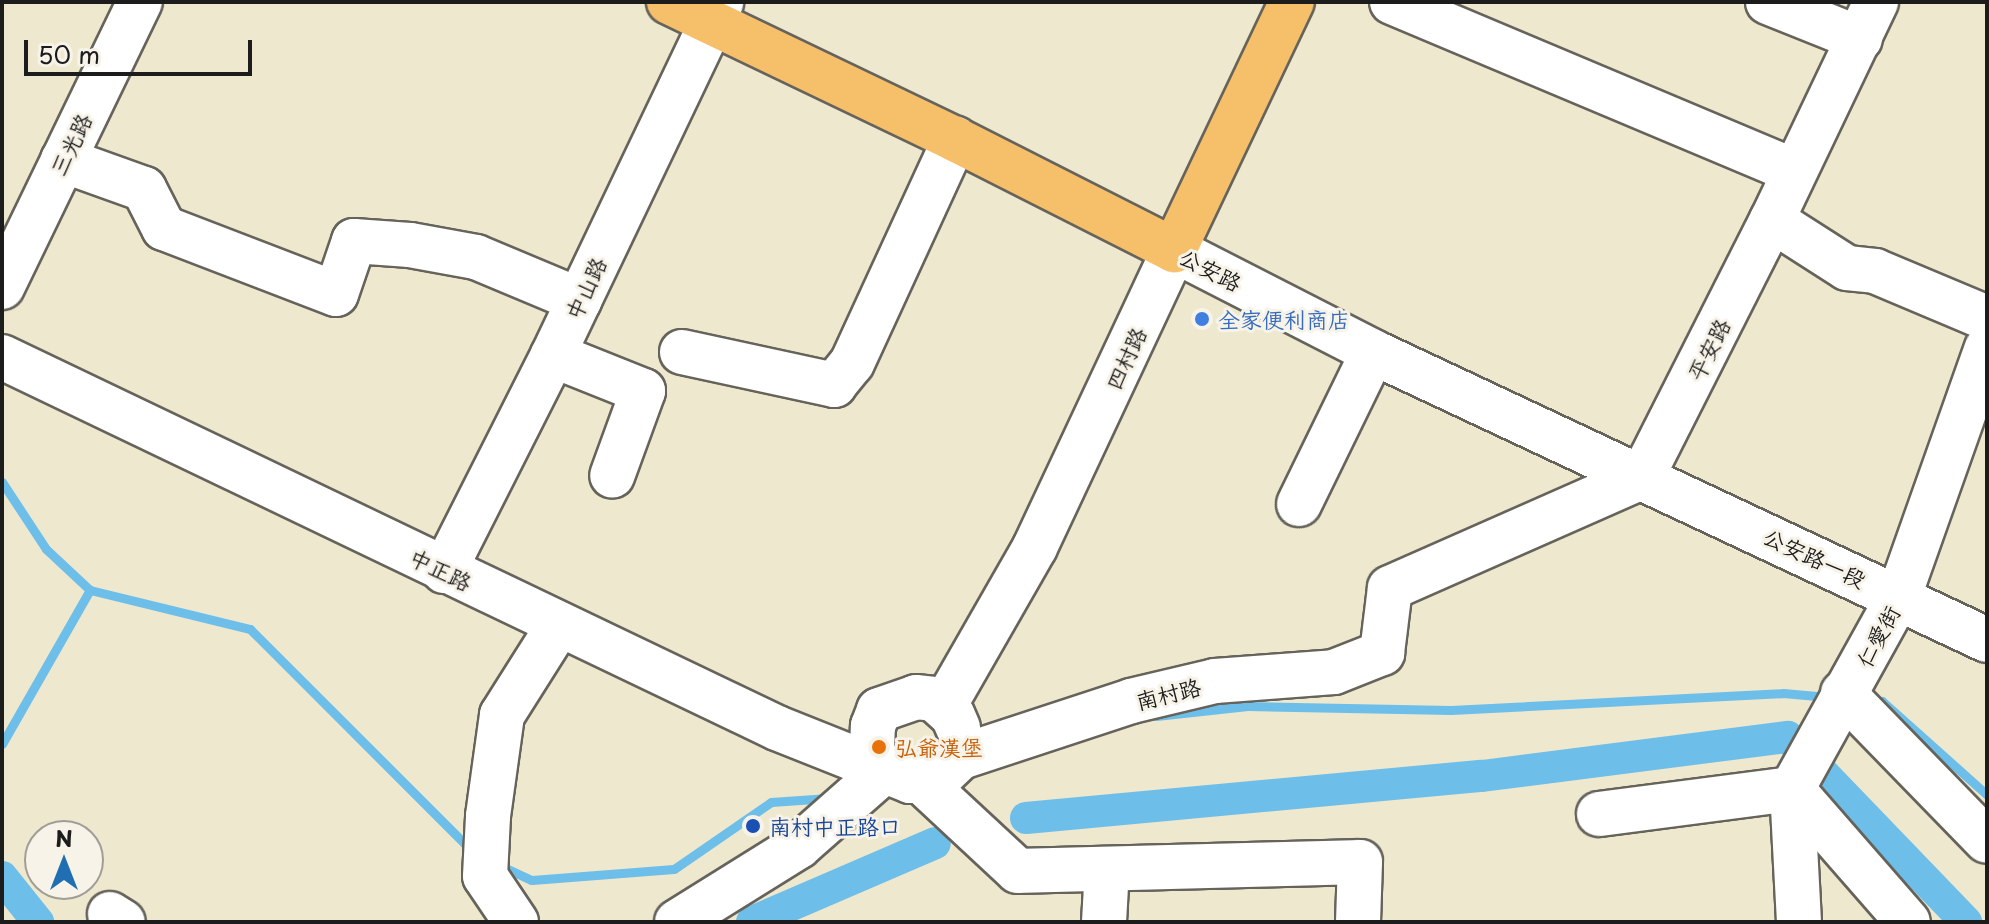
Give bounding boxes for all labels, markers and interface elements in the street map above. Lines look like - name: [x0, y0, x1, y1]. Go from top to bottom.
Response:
- scale bar: [28, 24, 256, 74]
- text: 50 m: [38, 36, 100, 72]
- street label: 三光路: [44, 109, 96, 179]
- street label: 公安路: [1176, 242, 1246, 296]
- street label: 中山路: [559, 253, 611, 323]
- place label: 全家便利商店: [1218, 306, 1350, 332]
- marker: 全家便利商店: [1193, 310, 1211, 328]
- street label: 平安路: [1681, 314, 1735, 384]
- street label: 四村路: [1099, 323, 1151, 393]
- street label: 公安路一段: [1760, 522, 1870, 592]
- street label: 中正路: [406, 543, 476, 595]
- street label: 仁愛街: [1850, 601, 1904, 671]
- street label: 南村路: [1133, 672, 1203, 714]
- place label: 弘爺漢堡: [895, 734, 983, 760]
- marker: 弘爺漢堡: [870, 738, 888, 756]
- place label: 南村中正路口: [769, 813, 901, 839]
- marker: 南村中正路口: [744, 817, 762, 835]
- north arrow: [24, 820, 104, 900]
- text: N: [55, 821, 73, 854]

